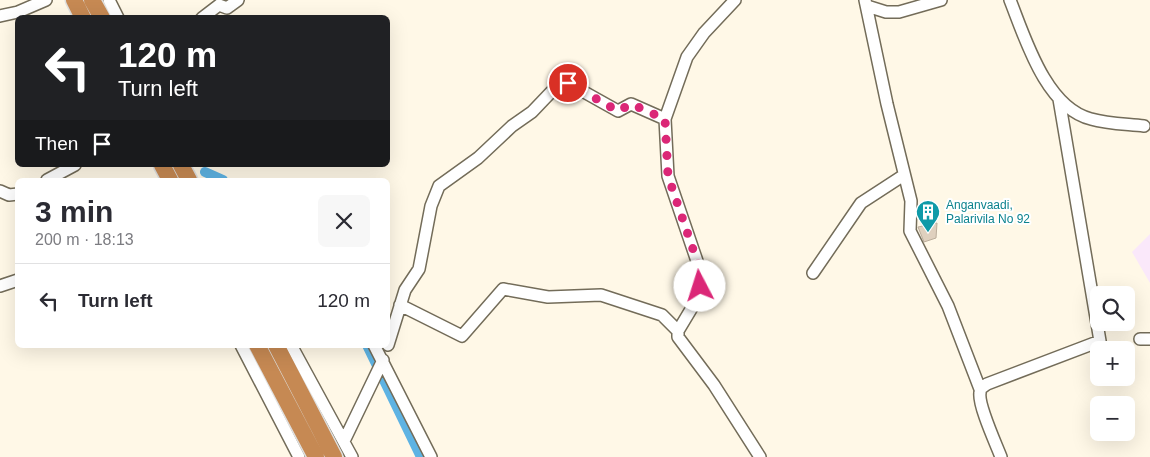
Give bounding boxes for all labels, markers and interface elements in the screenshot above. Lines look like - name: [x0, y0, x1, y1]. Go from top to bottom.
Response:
- icon: left: [35, 35, 100, 100]
- text: 120 m: [118, 35, 217, 74]
- pin: [547, 62, 589, 104]
- icon: arrive: [554, 69, 582, 97]
- text: Turn left: [118, 76, 198, 101]
- icon: arrive: [88, 130, 116, 158]
- text: Then: [35, 133, 78, 154]
- text: 3 min: [35, 195, 113, 228]
- button: close: [318, 195, 370, 247]
- place label: Anganvaadi, Palarivila No 92: [946, 198, 1030, 226]
- building icon: Anganvaadi, Palarivila No 92: [915, 199, 941, 233]
- text: 200 m · 18:13: [35, 231, 134, 248]
- position arrow: [673, 259, 725, 311]
- map controls: [1090, 286, 1135, 441]
- button: search: [1090, 286, 1135, 331]
- icon: left: [35, 287, 63, 315]
- text: Turn left: [78, 290, 153, 311]
- text: 120 m: [317, 290, 370, 311]
- button: +: [1090, 341, 1135, 386]
- button: −: [1090, 396, 1135, 441]

